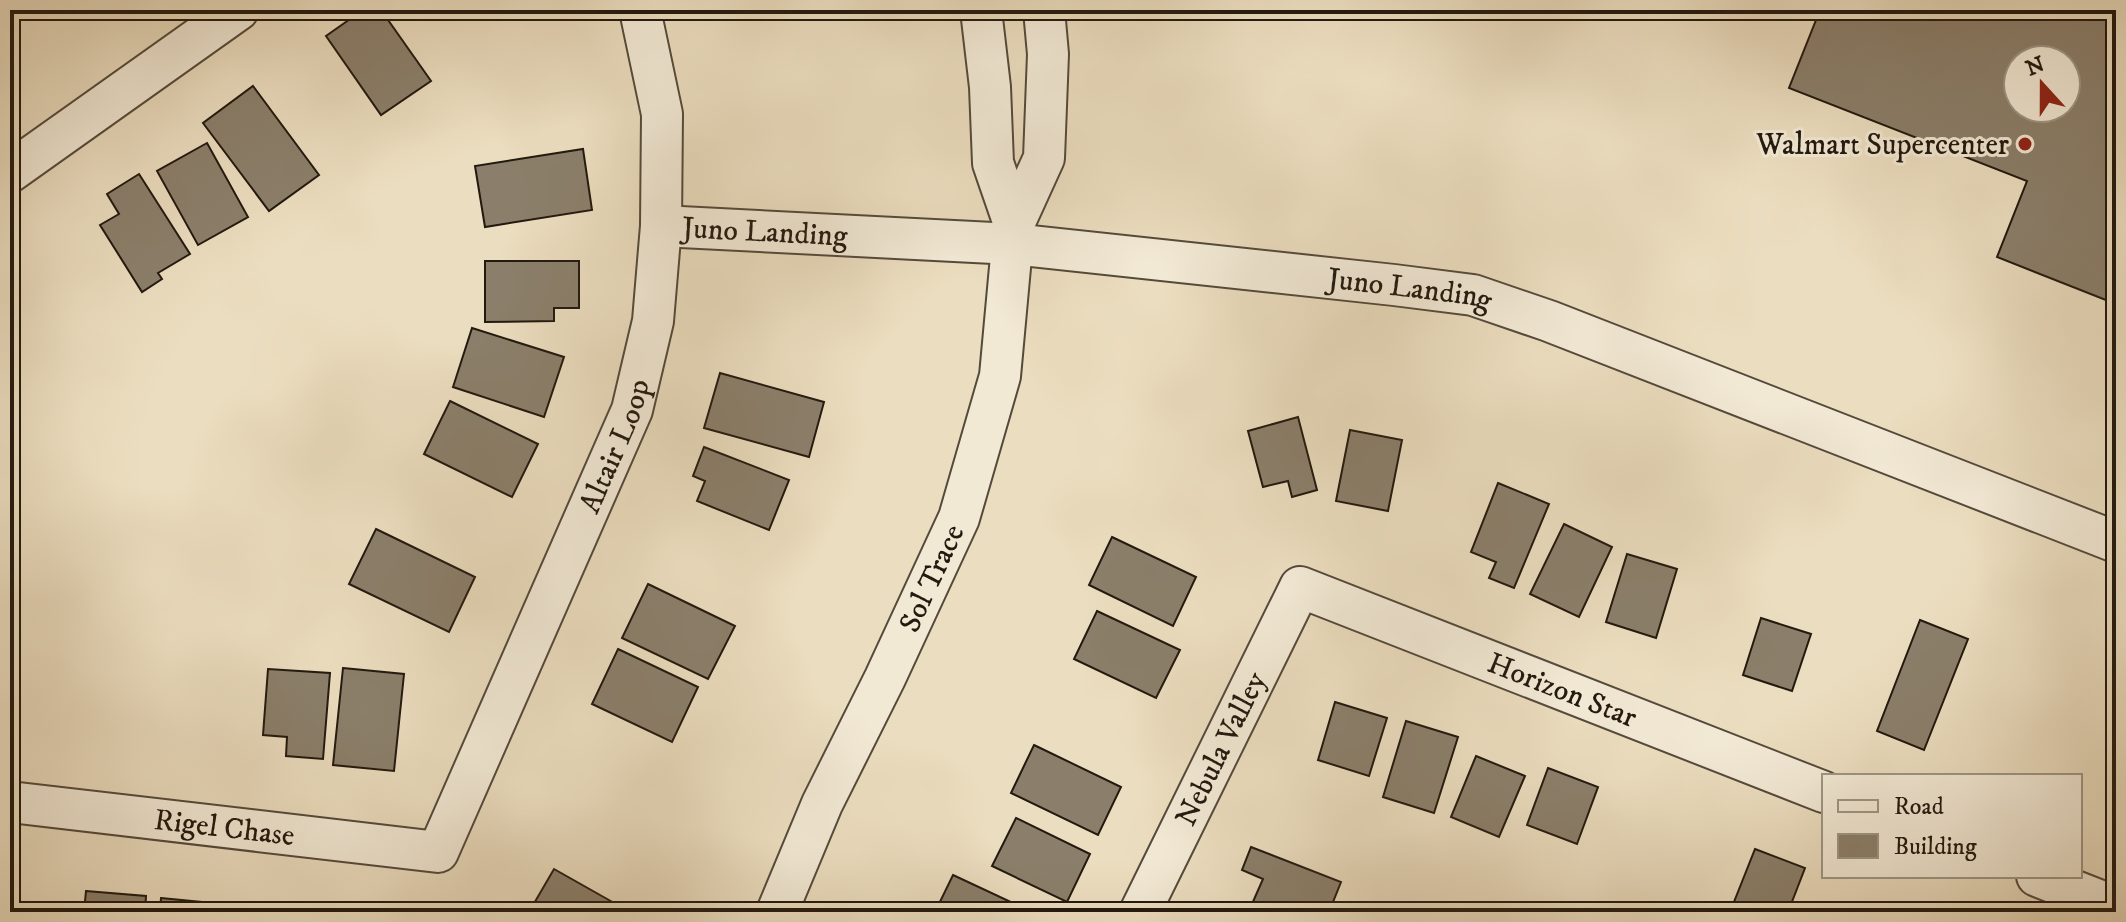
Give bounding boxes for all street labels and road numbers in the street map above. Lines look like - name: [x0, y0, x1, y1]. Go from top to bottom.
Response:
- street label: Juno Landing: [678, 210, 849, 256]
- street label: Juno Landing: [1323, 261, 1497, 320]
- street label: Altair Loop: [572, 376, 659, 519]
- street label: Sol Trace: [892, 519, 973, 638]
- street label: Horizon Star: [1482, 645, 1642, 737]
- street label: Nebula Valley: [1168, 665, 1276, 833]
- street label: Rigel Chase: [152, 802, 297, 855]

